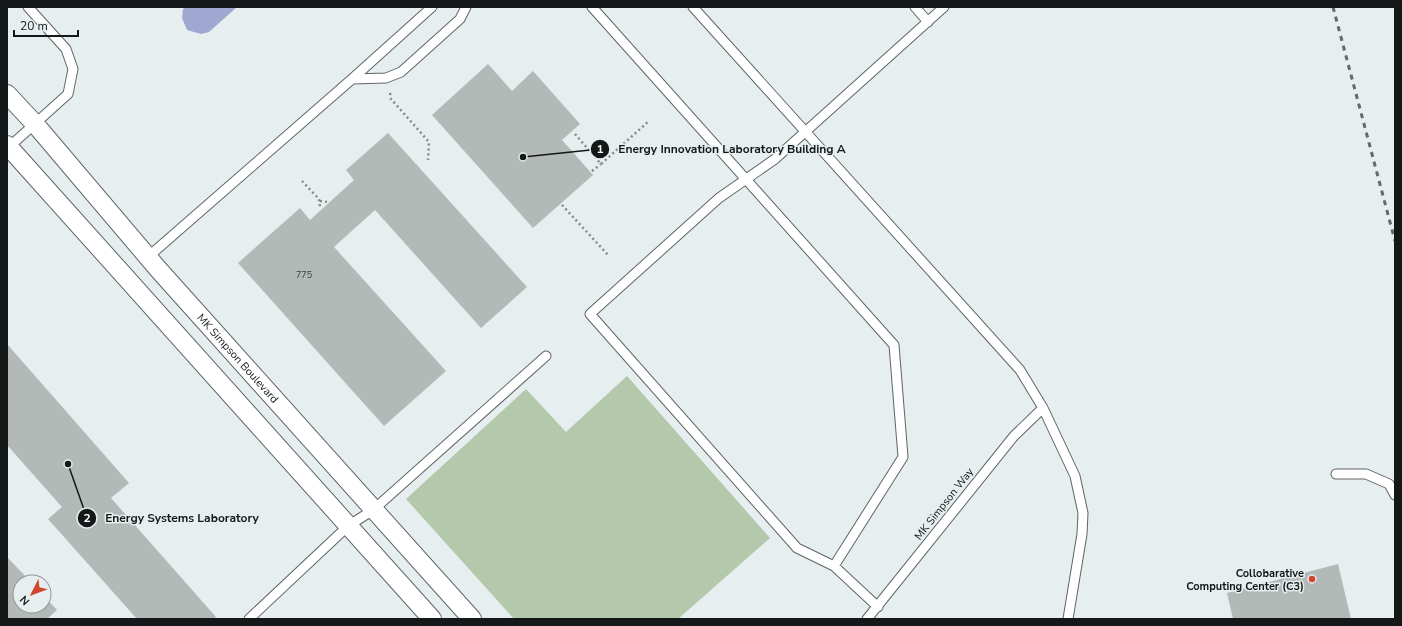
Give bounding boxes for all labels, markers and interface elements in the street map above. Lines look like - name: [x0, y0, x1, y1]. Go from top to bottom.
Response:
- scale bar: [14, 12, 78, 38]
- text: 20 m: [20, 18, 48, 34]
- callout: Energy Innovation Laboratory Building A: [590, 137, 854, 161]
- text: 1: [596, 141, 604, 157]
- text: Energy Innovation Laboratory Building A: [618, 141, 846, 157]
- house number: 775: [296, 269, 312, 281]
- street label: MK Simpson Boulevard: [194, 310, 282, 406]
- street label: MK Simpson Way: [911, 465, 977, 543]
- callout: Energy Systems Laboratory: [77, 506, 267, 530]
- text: 2: [83, 510, 91, 526]
- text: Energy Systems Laboratory: [105, 510, 260, 526]
- place label: Collobarative Computing Center (C3): [1186, 566, 1304, 594]
- north arrow: [12, 574, 52, 614]
- marker: Collobarative Computing Center (C3): [1307, 574, 1317, 584]
- text: N: [17, 592, 33, 608]

